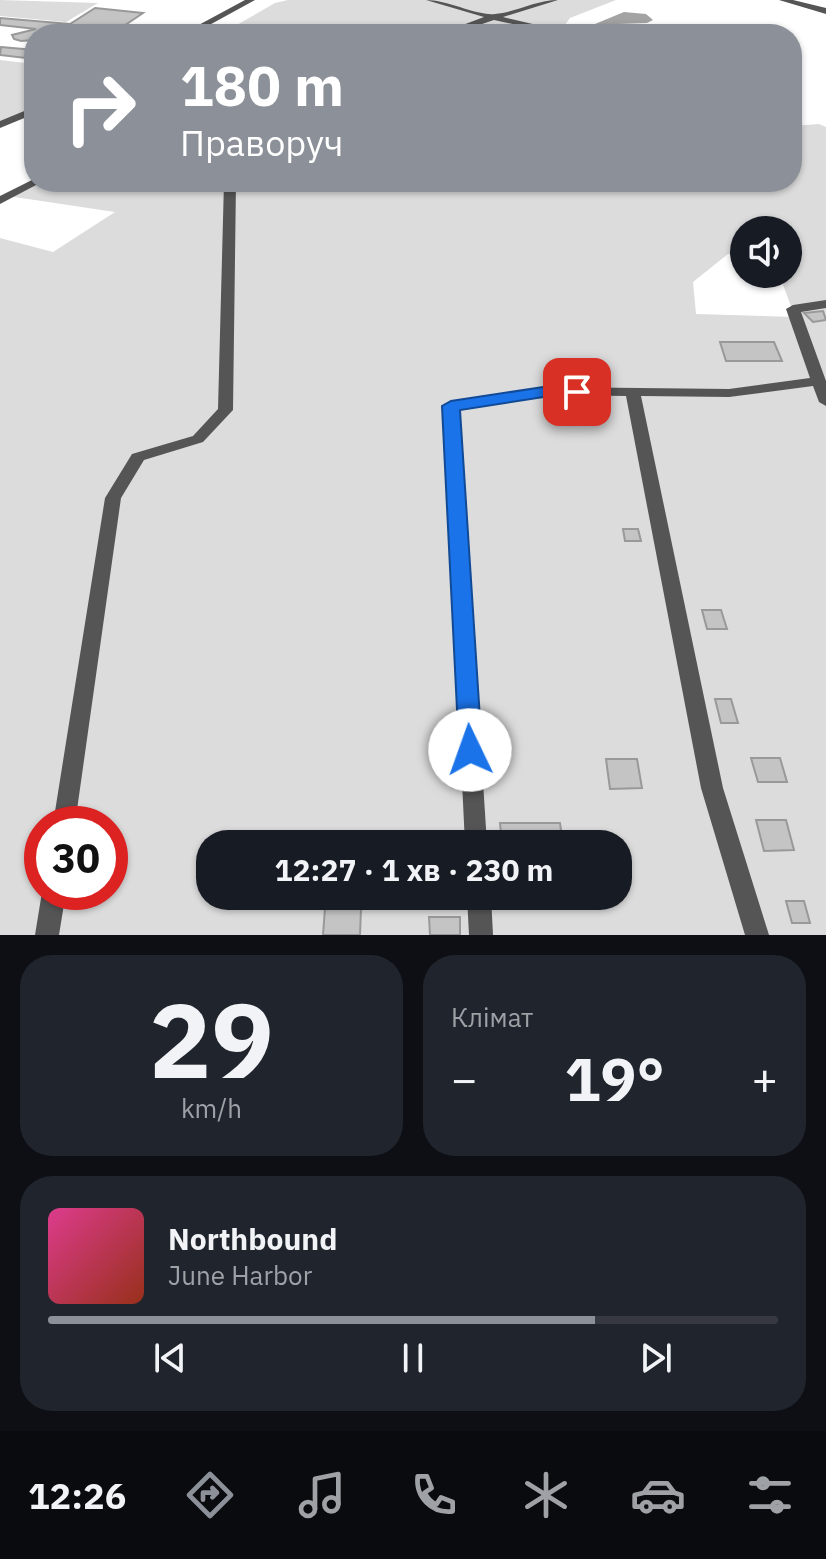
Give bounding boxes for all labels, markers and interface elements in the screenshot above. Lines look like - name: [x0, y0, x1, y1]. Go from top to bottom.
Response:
- text: 180 m: [180, 49, 344, 121]
- icon: right: [48, 56, 152, 160]
- text: Праворуч: [180, 119, 343, 166]
- map controls: [730, 216, 802, 288]
- button: sound: [730, 216, 802, 288]
- pin: [543, 358, 611, 426]
- icon: arrive: [555, 370, 599, 414]
- position arrow: [428, 708, 512, 792]
- speed limit sign: 30: [24, 806, 128, 910]
- text: 12:27 · 1 хв · 230 m: [275, 850, 553, 889]
- text: 29: [149, 971, 274, 1107]
- text: Клімат: [451, 1000, 533, 1034]
- text: 19°: [564, 1039, 665, 1118]
- text: −: [451, 1050, 477, 1107]
- text: +: [752, 1050, 778, 1107]
- text: km/h: [181, 1091, 242, 1125]
- text: Northbound: [168, 1219, 337, 1258]
- text: June Harbor: [168, 1258, 312, 1292]
- icon: previous: [148, 1336, 192, 1380]
- icon: pause: [391, 1336, 435, 1380]
- icon: next: [634, 1336, 678, 1380]
- icon: directions: [182, 1467, 238, 1523]
- icon: music: [294, 1467, 350, 1523]
- icon: phone: [406, 1467, 462, 1523]
- icon: climate: [518, 1467, 574, 1523]
- icon: car: [630, 1467, 686, 1523]
- icon: filters: [742, 1467, 798, 1523]
- text: 12:26: [28, 1472, 126, 1519]

